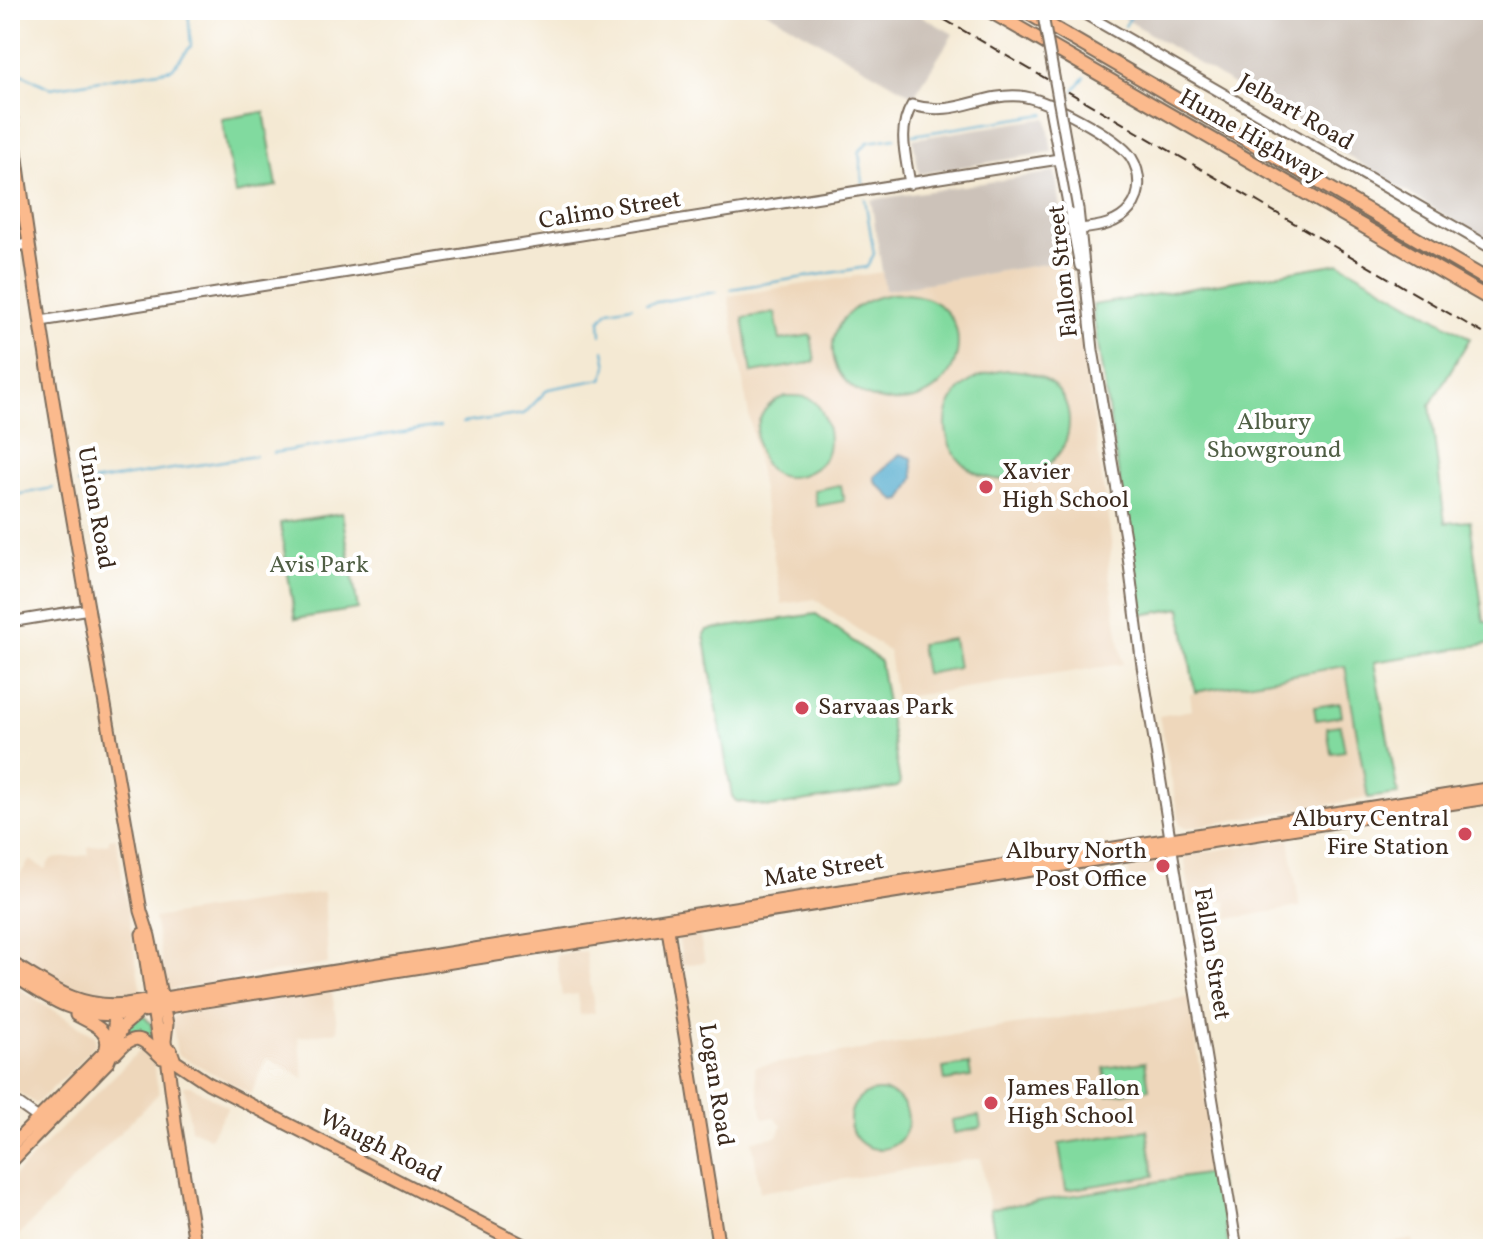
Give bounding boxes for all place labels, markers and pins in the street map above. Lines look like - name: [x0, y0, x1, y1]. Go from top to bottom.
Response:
- place label: Xavier High School: [1002, 456, 1129, 518]
- marker: Xavier High School: [977, 478, 995, 496]
- place label: Sarvaas Park: [818, 691, 954, 725]
- marker: Sarvaas Park: [793, 699, 811, 717]
- place label: Albury Central Fire Station: [1292, 803, 1449, 865]
- marker: Albury Central Fire Station: [1456, 825, 1474, 843]
- place label: Albury North Post Office: [1006, 835, 1147, 897]
- marker: Albury North Post Office: [1154, 857, 1172, 875]
- place label: James Fallon High School: [1007, 1072, 1140, 1134]
- marker: James Fallon High School: [982, 1094, 1000, 1112]

